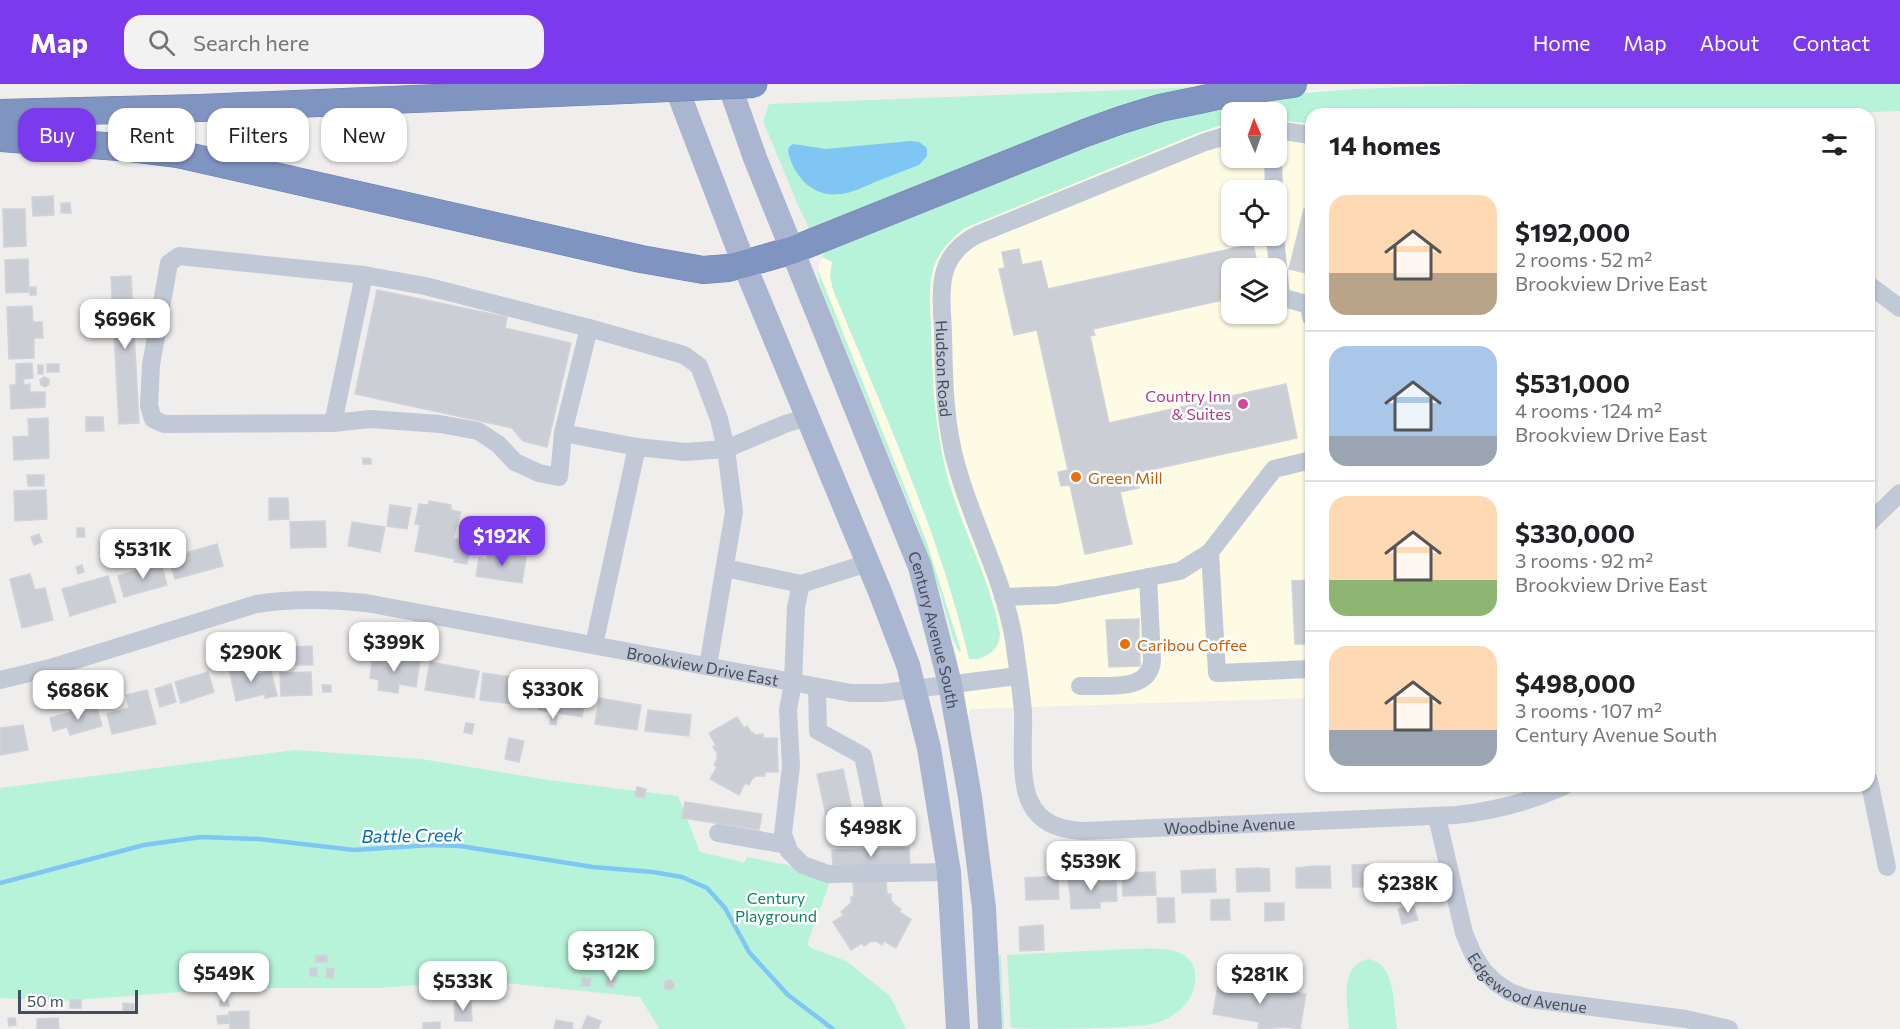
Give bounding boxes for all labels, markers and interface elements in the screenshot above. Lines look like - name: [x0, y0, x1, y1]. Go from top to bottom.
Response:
- search box: [124, 15, 544, 69]
- text: Map: [30, 25, 88, 59]
- icon: search: [145, 26, 178, 59]
- text: Search here: [193, 29, 309, 56]
- text: Home: [1533, 30, 1590, 55]
- text: Map: [1623, 30, 1667, 55]
- text: About: [1700, 30, 1759, 55]
- text: Contact: [1792, 30, 1870, 55]
- north arrow: [1221, 102, 1287, 168]
- map controls: [1221, 102, 1287, 324]
- chip: Buy: [18, 108, 96, 162]
- chip: Rent: [108, 108, 195, 162]
- chip: Filters: [207, 108, 309, 162]
- chip: New: [321, 108, 407, 162]
- icon: filters: [1818, 128, 1851, 161]
- text: 14 homes: [1329, 129, 1441, 160]
- button: locate: [1221, 180, 1287, 246]
- text: $192,000: [1515, 216, 1630, 247]
- icon: home: [1377, 219, 1449, 291]
- text: 2 rooms · 52 m²: [1515, 247, 1652, 271]
- button: layers: [1221, 258, 1287, 324]
- text: Brookview Drive East: [1515, 271, 1708, 295]
- pin: $696K: [83, 299, 167, 350]
- text: $696K: [94, 306, 156, 330]
- street label: Hudson Road: [933, 320, 957, 418]
- text: $531,000: [1515, 367, 1630, 398]
- icon: home: [1377, 370, 1449, 442]
- place label: Country Inn & Suites: [1145, 386, 1231, 423]
- marker: Country Inn & Suites: [1236, 397, 1250, 411]
- text: 4 rooms · 124 m²: [1515, 398, 1662, 422]
- text: Brookview Drive East: [1515, 422, 1708, 446]
- place label: Green Mill: [1088, 468, 1163, 487]
- marker: Green Mill: [1069, 470, 1083, 484]
- pin: $192K: [460, 516, 544, 567]
- text: $330,000: [1515, 517, 1635, 548]
- icon: home: [1377, 520, 1449, 592]
- text: $192K: [473, 523, 531, 547]
- pin: $531K: [101, 529, 185, 580]
- text: $531K: [114, 536, 172, 560]
- street label: Century Avenue South: [905, 548, 964, 710]
- text: 3 rooms · 92 m²: [1515, 548, 1653, 572]
- text: Brookview Drive East: [1515, 572, 1708, 596]
- pin: $399K: [352, 622, 436, 673]
- text: $399K: [363, 629, 425, 653]
- pin: $290K: [209, 632, 293, 683]
- place label: Caribou Coffee: [1137, 635, 1247, 654]
- marker: Caribou Coffee: [1118, 637, 1132, 651]
- text: $290K: [220, 639, 282, 663]
- street label: Brookview Drive East: [625, 642, 781, 689]
- text: $498,000: [1515, 667, 1636, 698]
- pin: $330K: [511, 669, 595, 720]
- pin: $686K: [36, 670, 120, 721]
- icon: home: [1377, 670, 1449, 742]
- text: $330K: [522, 676, 584, 700]
- text: $686K: [47, 677, 109, 701]
- text: 3 rooms · 107 m²: [1515, 698, 1662, 722]
- text: Century Avenue South: [1515, 722, 1717, 746]
- pin: $498K: [829, 807, 913, 858]
- street label: Woodbine Avenue: [1164, 812, 1295, 837]
- text: $498K: [840, 814, 902, 838]
- water label: Battle Creek: [361, 823, 464, 847]
- pin: $539K: [1049, 841, 1133, 892]
- text: $539K: [1060, 848, 1122, 872]
- pin: $238K: [1366, 863, 1450, 914]
- text: $238K: [1378, 870, 1438, 894]
- park label: Century Playground: [735, 888, 817, 925]
- pin: $312K: [569, 931, 653, 982]
- text: $312K: [582, 938, 640, 962]
- street label: Edgewood Avenue: [1465, 949, 1588, 1016]
- pin: $549K: [182, 953, 266, 1004]
- pin: $281K: [1218, 954, 1302, 1005]
- text: $549K: [193, 960, 255, 984]
- pin: $533K: [421, 961, 505, 1012]
- text: $281K: [1231, 961, 1289, 985]
- text: $533K: [433, 968, 493, 992]
- scale bar: [18, 987, 138, 1014]
- text: 50 m: [27, 991, 64, 1010]

